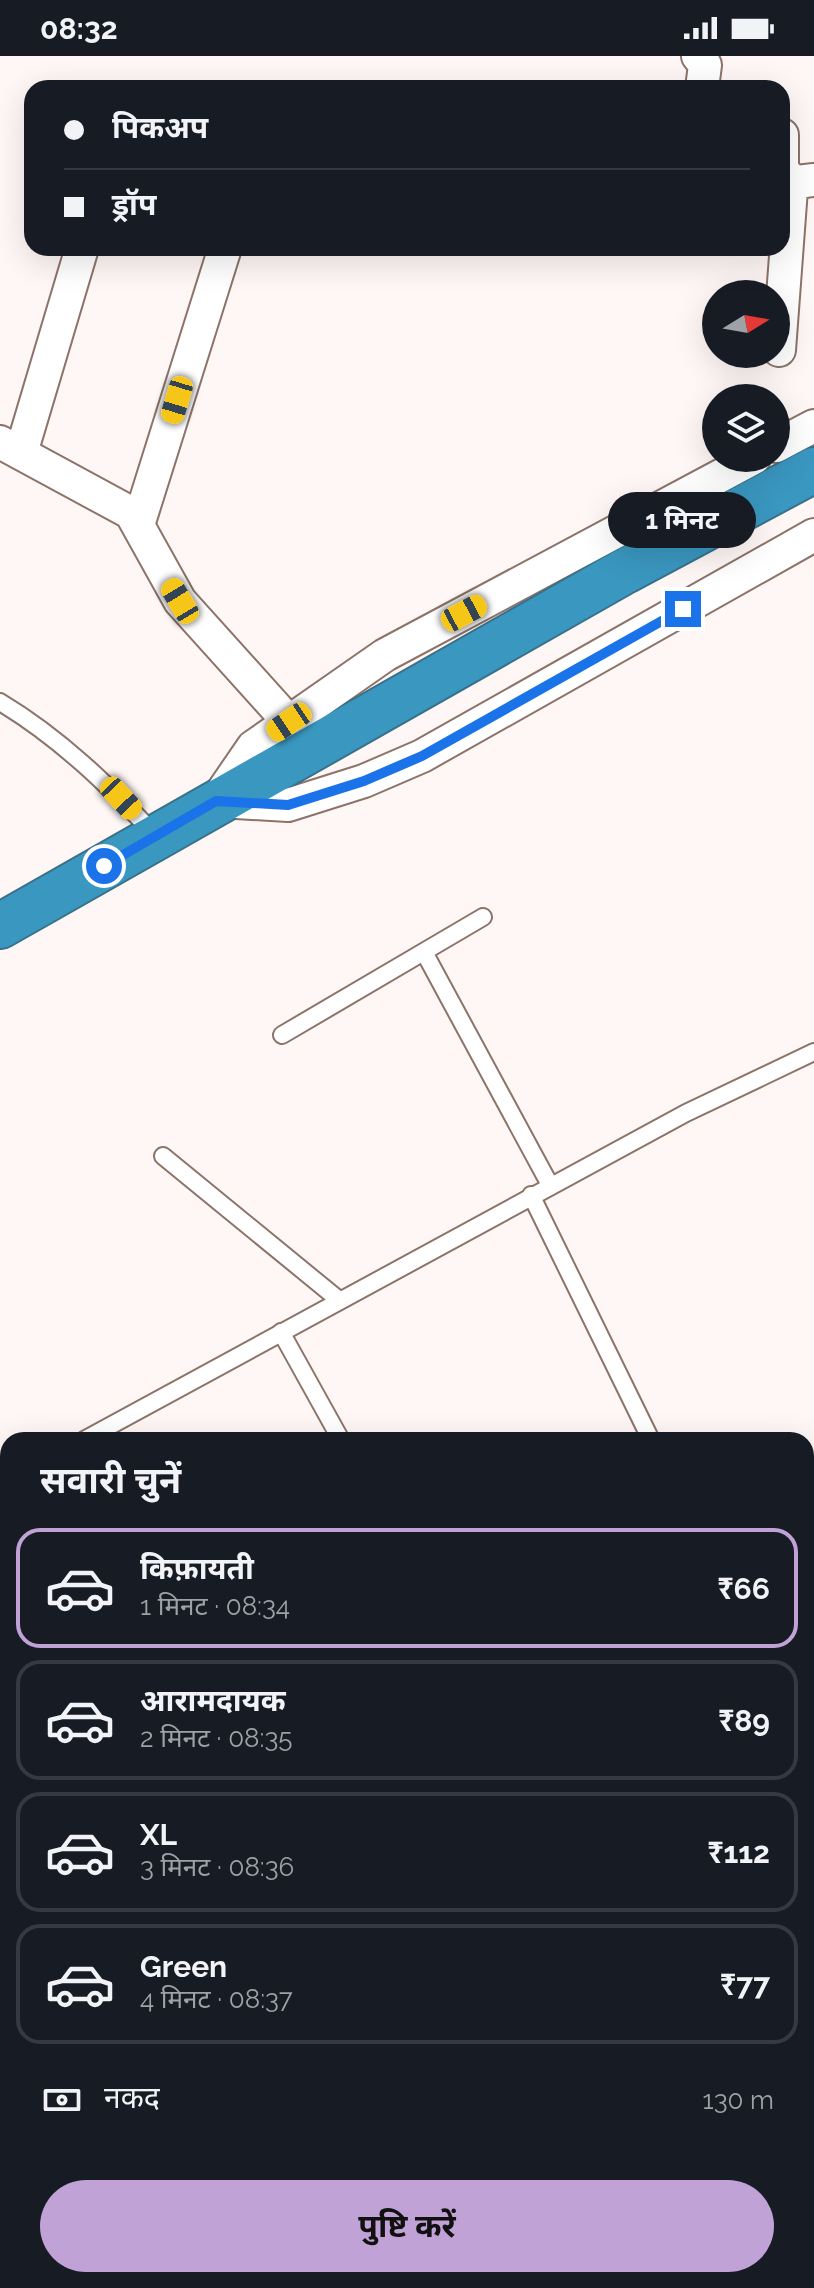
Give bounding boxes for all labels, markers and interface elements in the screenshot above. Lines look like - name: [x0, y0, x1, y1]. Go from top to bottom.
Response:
- text: 08:32: [40, 11, 118, 46]
- text: पिकअप: [112, 110, 208, 145]
- text: ड्रॉप: [112, 187, 156, 222]
- north arrow: [702, 280, 790, 368]
- map controls: [702, 280, 790, 472]
- car: [159, 374, 195, 426]
- button: layers: [702, 384, 790, 472]
- callout: 1 मिनट: [609, 493, 757, 549]
- text: 1 मिनट: [645, 505, 719, 535]
- car: [157, 574, 203, 628]
- car: [437, 591, 491, 635]
- route end: [665, 591, 701, 627]
- car: [262, 699, 316, 745]
- car: [96, 772, 146, 824]
- route start: [86, 848, 122, 884]
- text: सवारी चुनें: [40, 1459, 181, 1501]
- text: किफ़ायती: [140, 1551, 254, 1586]
- icon: car: [44, 1552, 116, 1624]
- text: ₹66: [718, 1571, 770, 1606]
- text: 1 मिनट · 08:34: [140, 1591, 290, 1621]
- text: आरामदायक: [140, 1683, 286, 1718]
- icon: car: [44, 1684, 116, 1756]
- text: ₹89: [718, 1703, 770, 1738]
- text: 2 मिनट · 08:35: [140, 1723, 292, 1753]
- icon: car: [44, 1816, 116, 1888]
- text: XL: [140, 1817, 177, 1852]
- text: ₹112: [707, 1835, 770, 1870]
- text: 3 मिनट · 08:36: [140, 1852, 294, 1882]
- icon: car: [44, 1948, 116, 2020]
- text: Green: [140, 1949, 227, 1984]
- text: ₹77: [720, 1967, 770, 2002]
- text: 4 मिनट · 08:37: [140, 1984, 293, 2014]
- icon: cash: [40, 2078, 84, 2122]
- text: नकद: [104, 2080, 160, 2115]
- text: 130 m: [703, 2085, 774, 2115]
- button: पुष्टि करें: [40, 2180, 774, 2272]

